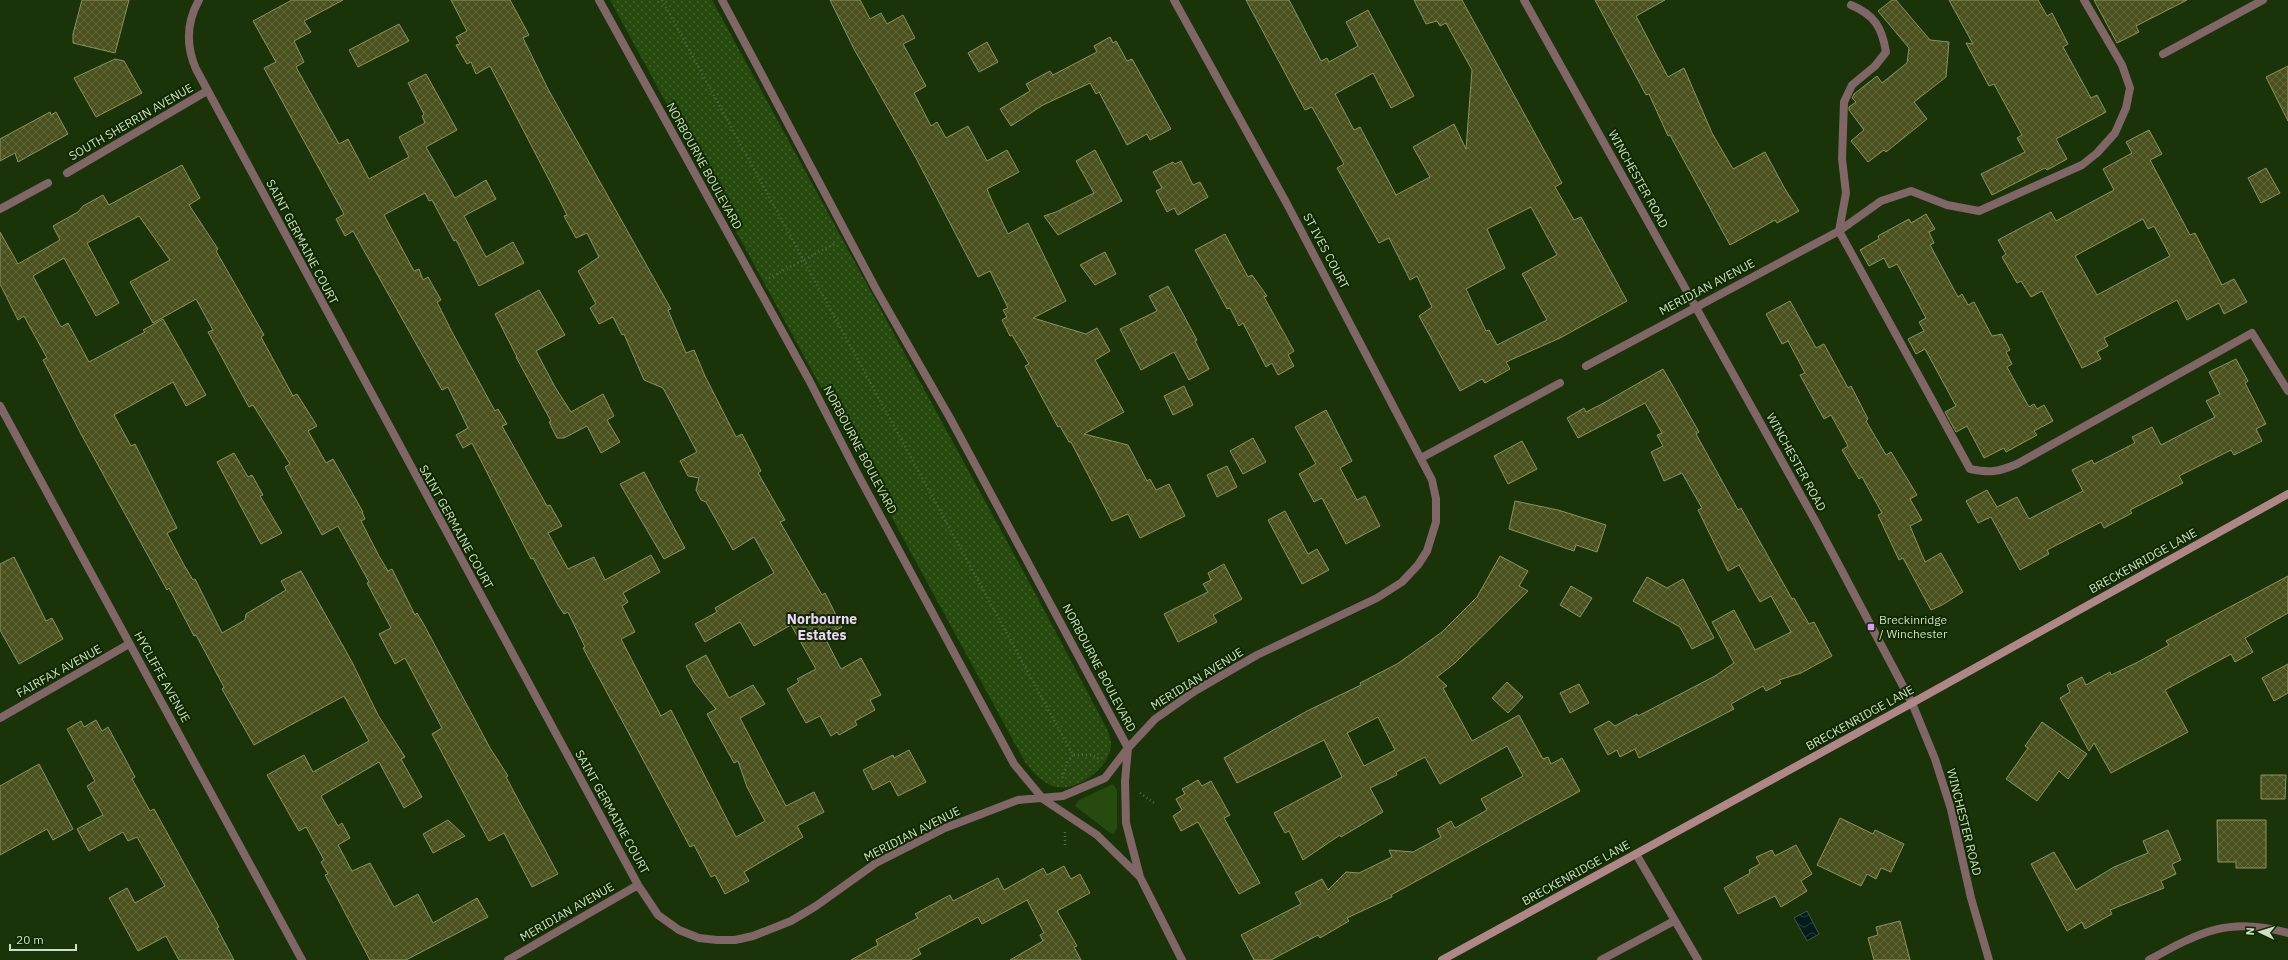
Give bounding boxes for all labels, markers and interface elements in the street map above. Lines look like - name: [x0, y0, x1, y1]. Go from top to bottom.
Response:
- street label: SOUTH SHERRIN AVENUE: [66, 80, 195, 163]
- street label: NORBOURNE BOULEVARD: [663, 100, 746, 232]
- street label: WINCHESTER ROAD: [1605, 127, 1672, 230]
- street label: SAINT GERMAINE COURT: [263, 177, 342, 307]
- street label: ST IVES COURT: [1300, 210, 1353, 291]
- street label: MERIDIAN AVENUE: [1656, 255, 1757, 318]
- street label: NORBOURNE BOULEVARD: [820, 383, 901, 516]
- street label: WINCHESTER ROAD: [1763, 410, 1830, 513]
- street label: SAINT GERMAINE COURT: [416, 462, 497, 591]
- street label: BRECKENRIDGE LANE: [2086, 525, 2199, 596]
- street label: NORBOURNE BOULEVARD: [1059, 601, 1140, 734]
- district label: Norbourne Estates: [787, 610, 857, 644]
- place label: Breckinridge / Winchester: [1879, 612, 1948, 641]
- marker: Breckinridge / Winchester: [1866, 622, 1876, 632]
- street label: HYCLIFFE AVENUE: [131, 629, 194, 725]
- street label: FAIRFAX AVENUE: [13, 641, 104, 700]
- street label: MERIDIAN AVENUE: [1148, 644, 1246, 713]
- street label: BRECKENRIDGE LANE: [1803, 682, 1916, 753]
- street label: SAINT GERMAINE COURT: [572, 747, 653, 876]
- street label: WINCHESTER ROAD: [1944, 767, 1985, 877]
- street label: MERIDIAN AVENUE: [861, 803, 962, 864]
- street label: BRECKENRIDGE LANE: [1519, 837, 1632, 908]
- street label: MERIDIAN AVENUE: [517, 879, 616, 945]
- north arrow: [2240, 912, 2280, 952]
- scale bar: [10, 926, 76, 952]
- text: N: [2243, 927, 2257, 936]
- text: 20 m: [16, 932, 44, 947]

